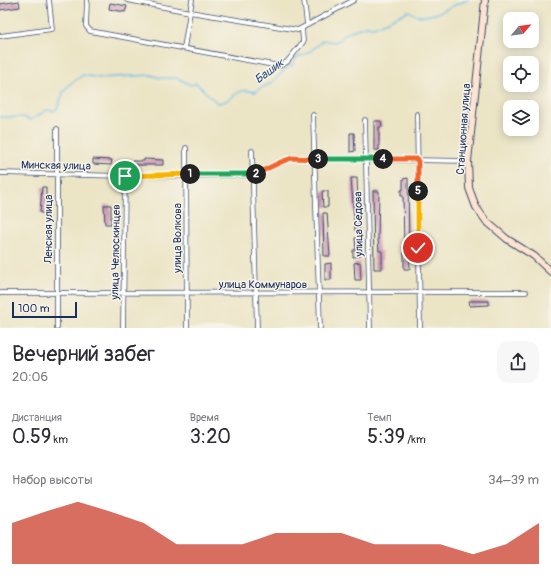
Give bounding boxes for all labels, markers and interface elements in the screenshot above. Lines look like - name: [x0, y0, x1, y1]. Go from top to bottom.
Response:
- north arrow: [503, 12, 539, 48]
- map controls: [503, 12, 539, 136]
- water label: Башик: [252, 54, 288, 87]
- button: locate: [503, 56, 539, 92]
- street label: Станционная улица: [454, 83, 473, 175]
- button: layers: [503, 100, 539, 136]
- pin: 3: [308, 149, 328, 169]
- pin: 4: [373, 149, 393, 169]
- text: 3: [315, 152, 321, 165]
- text: 4: [380, 152, 386, 165]
- street label: Минская улица: [21, 158, 91, 173]
- pin: [108, 159, 142, 193]
- pin: 1: [180, 164, 200, 184]
- pin: 2: [246, 164, 266, 184]
- icon: arrive: [114, 165, 136, 187]
- text: 1: [188, 167, 192, 180]
- text: 2: [253, 167, 259, 180]
- pin: 5: [408, 181, 428, 201]
- text: 5: [415, 184, 421, 197]
- street label: улица Седова: [351, 191, 366, 258]
- street label: Ленская улица: [42, 195, 55, 264]
- street label: улица Волкова: [171, 203, 184, 274]
- street label: улица Челюскинцев: [108, 204, 123, 301]
- pin: [401, 231, 435, 265]
- icon: check: [407, 237, 429, 259]
- street label: улица Коммунаров: [218, 278, 307, 291]
- scale bar: [12, 300, 77, 319]
- text: 100 m: [18, 302, 49, 315]
- text: Вечерний забег: [12, 340, 155, 368]
- button: share: [497, 341, 539, 383]
- text: 20:06: [12, 369, 48, 385]
- text: Дистанция: [12, 411, 62, 424]
- text: Время: [190, 411, 219, 424]
- text: Темп: [367, 411, 392, 424]
- text: 0.59: [12, 424, 51, 449]
- text: 3:20: [190, 424, 231, 449]
- text: 5:39: [367, 424, 405, 449]
- text: km: [51, 433, 68, 446]
- text: /km: [405, 433, 426, 446]
- text: Набор высоты: [12, 472, 93, 488]
- text: 34–39 m: [488, 472, 539, 488]

